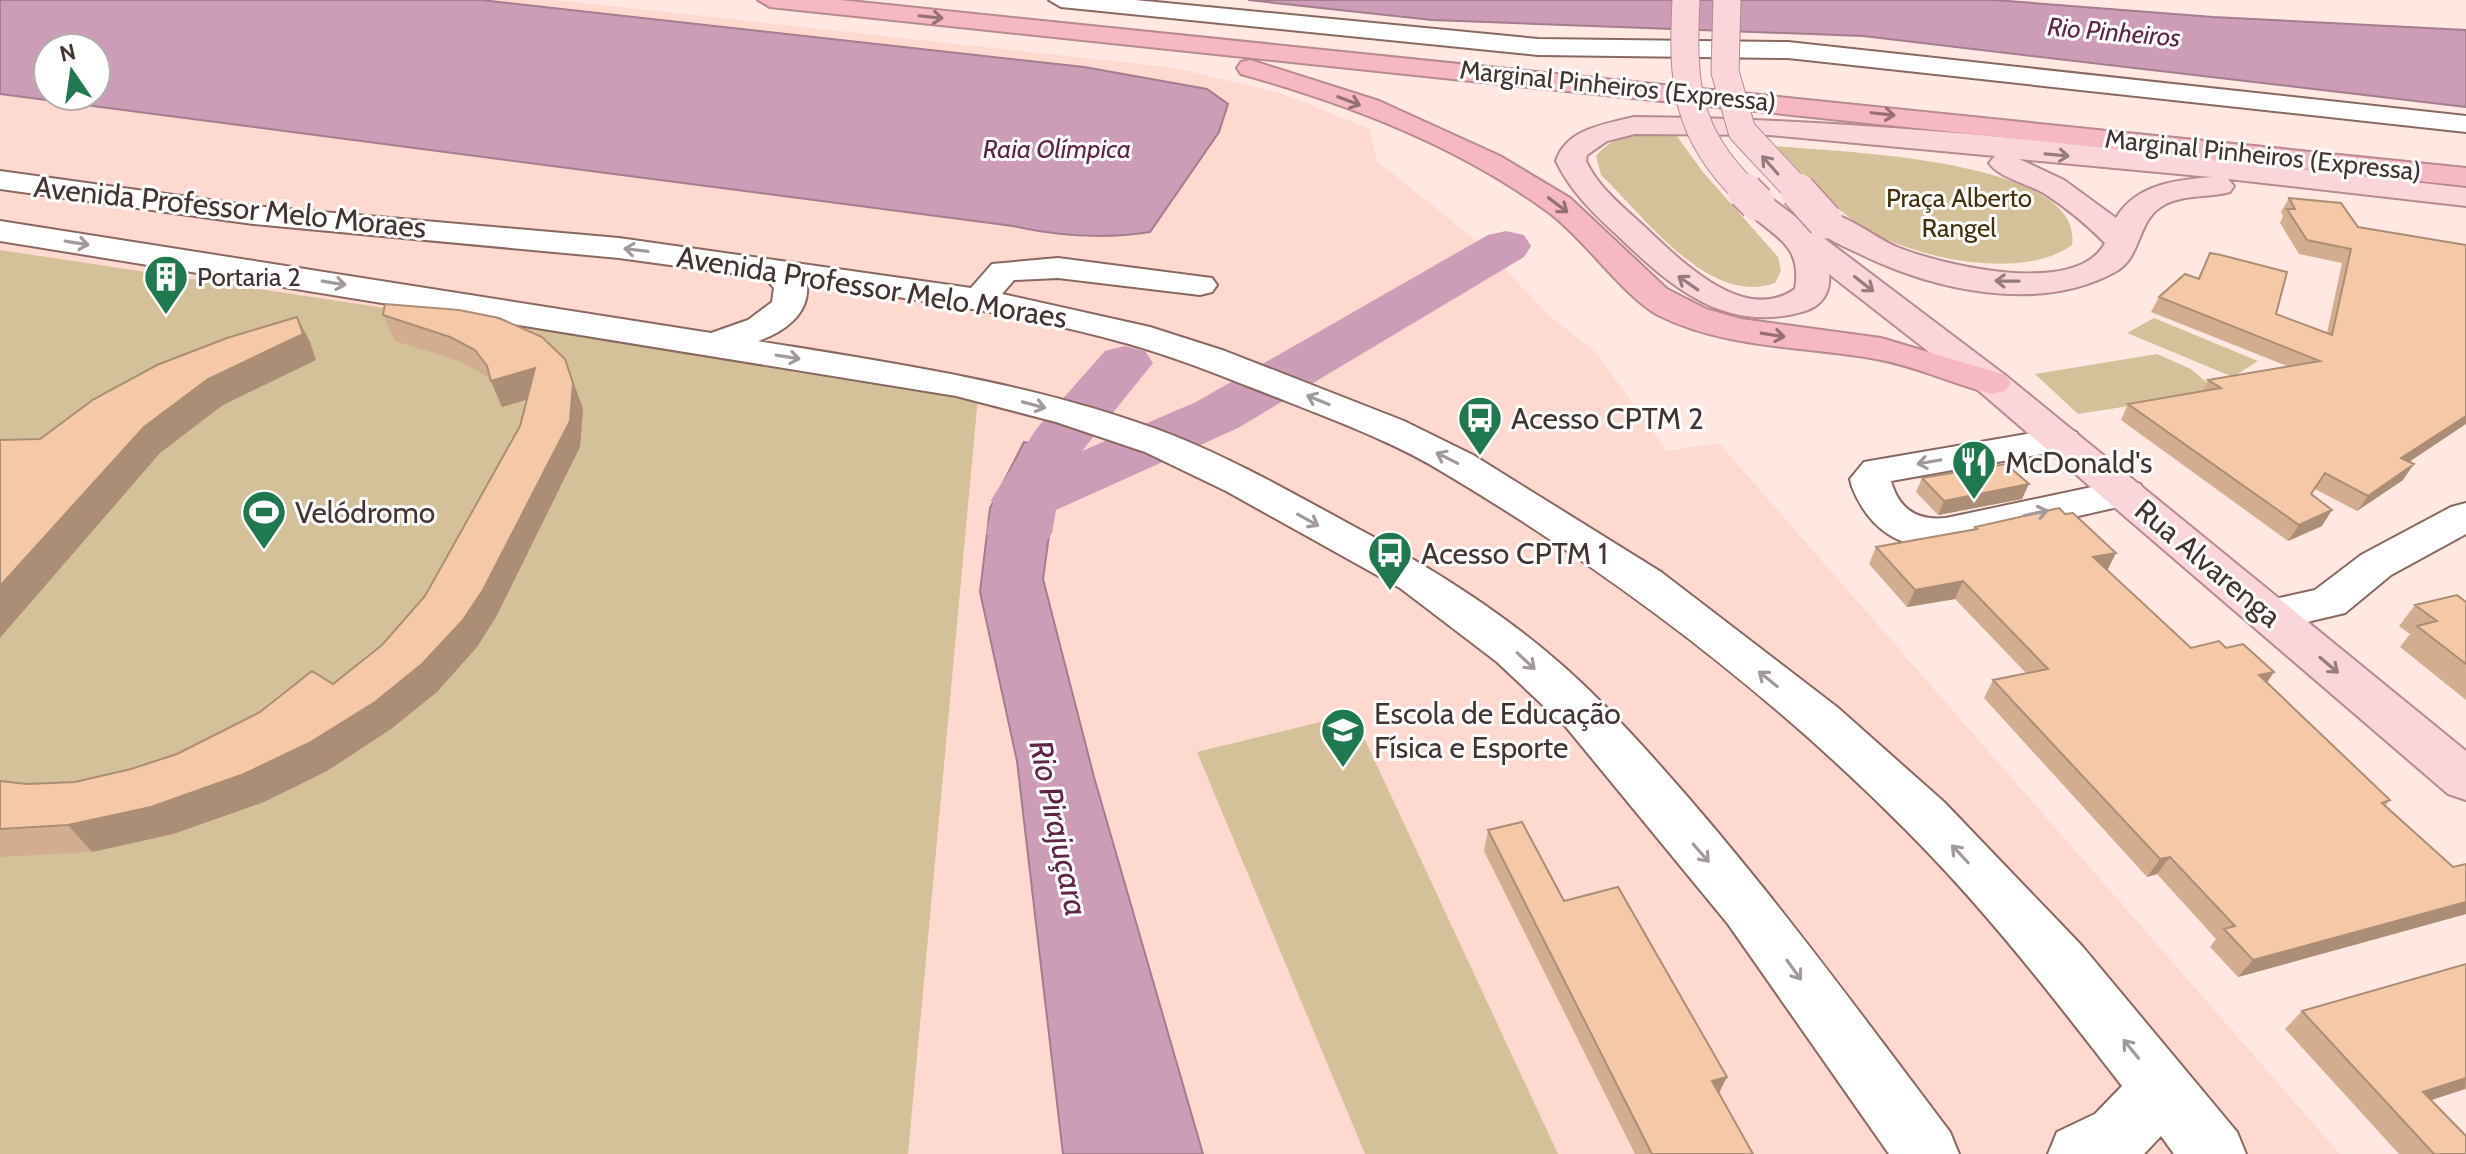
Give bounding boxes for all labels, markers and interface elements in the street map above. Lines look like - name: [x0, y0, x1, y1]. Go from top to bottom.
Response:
- one-way arrow: [917, 9, 944, 24]
- water label: Rio Pinheiros: [2046, 10, 2182, 54]
- north arrow: [32, 32, 112, 112]
- text: N: [57, 38, 78, 68]
- street label: Marginal Pinheiros (Expressa): [1458, 53, 1778, 119]
- one-way arrow: [1336, 95, 1360, 109]
- one-way arrow: [1869, 106, 1896, 121]
- street label: Marginal Pinheiros (Expressa): [2103, 122, 2423, 188]
- water label: Raia Olímpica: [983, 133, 1131, 165]
- one-way arrow: [2043, 148, 2070, 163]
- one-way arrow: [1762, 156, 1780, 176]
- street label: Avenida Professor Melo Moraes: [32, 168, 428, 246]
- park label: Praça Alberto Rangel: [1886, 182, 2032, 244]
- one-way arrow: [1547, 196, 1568, 213]
- one-way arrow: [64, 236, 89, 251]
- street label: Avenida Professor Melo Moraes: [674, 238, 1070, 336]
- one-way arrow: [623, 243, 650, 258]
- building icon: Portaria 2: [142, 253, 190, 316]
- place label: Portaria 2: [197, 261, 301, 293]
- one-way arrow: [1994, 274, 2021, 289]
- one-way arrow: [1677, 275, 1699, 291]
- one-way arrow: [1853, 275, 1874, 292]
- one-way arrow: [321, 276, 346, 291]
- one-way arrow: [1760, 328, 1785, 343]
- one-way arrow: [775, 351, 800, 366]
- one-way arrow: [1306, 392, 1331, 407]
- bus stop icon: Acesso CPTM 2: [1456, 394, 1504, 457]
- one-way arrow: [1020, 398, 1046, 413]
- place label: Acesso CPTM 2: [1511, 400, 1704, 437]
- restaurant icon: McDonald's: [1950, 438, 1998, 501]
- place label: McDonald's: [2005, 444, 2152, 481]
- one-way arrow: [1435, 449, 1459, 465]
- one-way arrow: [1917, 456, 1943, 471]
- sports icon: Velódromo: [240, 488, 288, 551]
- street label: Rua Alvarenga: [2127, 491, 2289, 635]
- place label: Velódromo: [295, 494, 435, 531]
- one-way arrow: [2022, 505, 2048, 520]
- one-way arrow: [1296, 512, 1320, 528]
- bus stop icon: Acesso CPTM 1: [1366, 529, 1414, 592]
- place label: Acesso CPTM 1: [1421, 535, 1608, 572]
- one-way arrow: [1515, 652, 1535, 670]
- one-way arrow: [2318, 656, 2339, 674]
- one-way arrow: [1758, 670, 1779, 687]
- place label: Escola de Educação Física e Esporte: [1374, 695, 1621, 766]
- school or university icon: Escola de Educação Física e Esporte: [1319, 706, 1367, 769]
- water label: Rio Pirajuçara: [1021, 737, 1097, 919]
- one-way arrow: [1692, 842, 1710, 862]
- one-way arrow: [1950, 844, 1969, 864]
- one-way arrow: [1785, 959, 1802, 980]
- one-way arrow: [2122, 1039, 2139, 1060]

